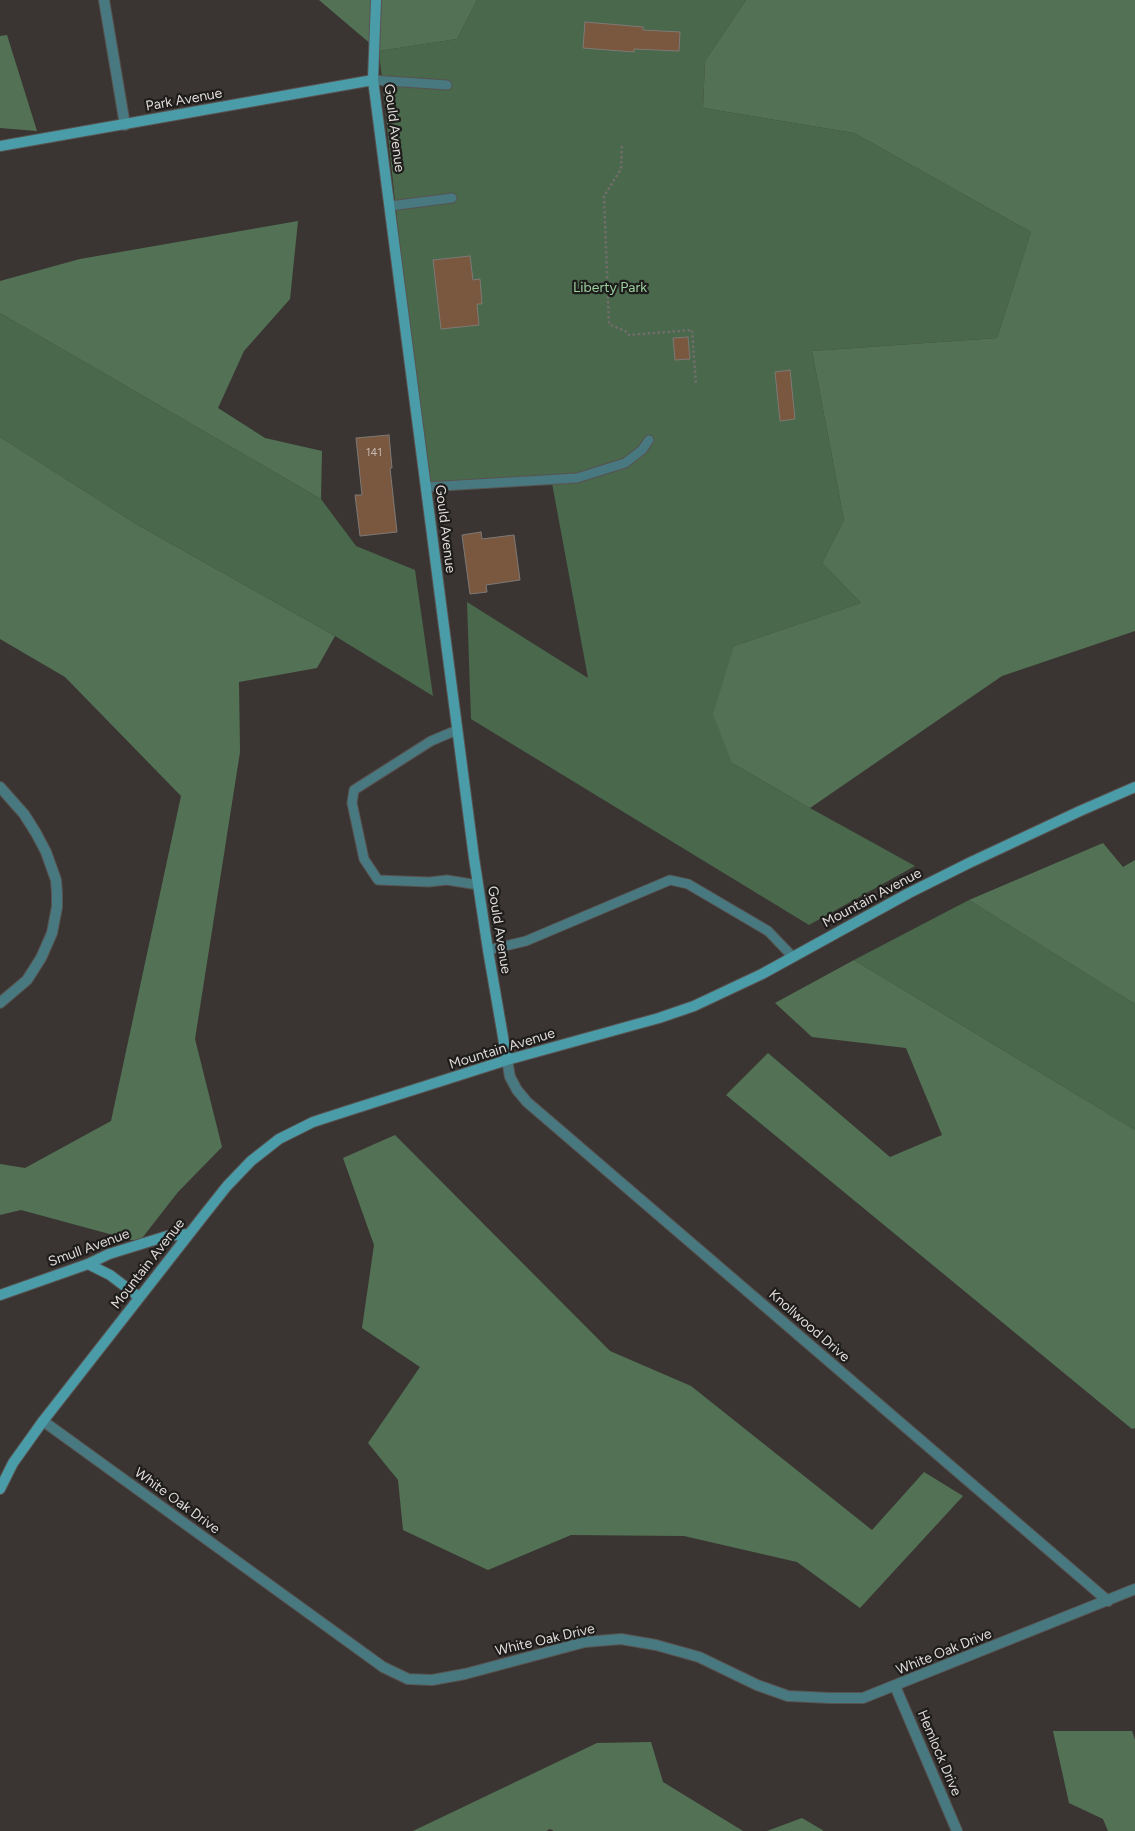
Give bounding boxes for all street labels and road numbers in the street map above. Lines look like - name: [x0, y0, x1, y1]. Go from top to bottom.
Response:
- street label: Gould Avenue: [380, 83, 408, 173]
- street label: Park Avenue: [144, 85, 224, 115]
- street label: Gould Avenue: [431, 484, 459, 574]
- street label: Mountain Avenue: [820, 865, 924, 931]
- street label: Gould Avenue: [484, 885, 514, 975]
- street label: Mountain Avenue: [447, 1025, 557, 1073]
- street label: Mountain Avenue: [108, 1216, 188, 1312]
- street label: Smull Avenue: [46, 1226, 132, 1270]
- street label: Knollwood Drive: [765, 1286, 853, 1366]
- street label: White Oak Drive: [131, 1464, 223, 1538]
- street label: White Oak Drive: [494, 1620, 596, 1660]
- street label: White Oak Drive: [894, 1625, 994, 1679]
- street label: Hemlock Drive: [913, 1708, 965, 1798]

